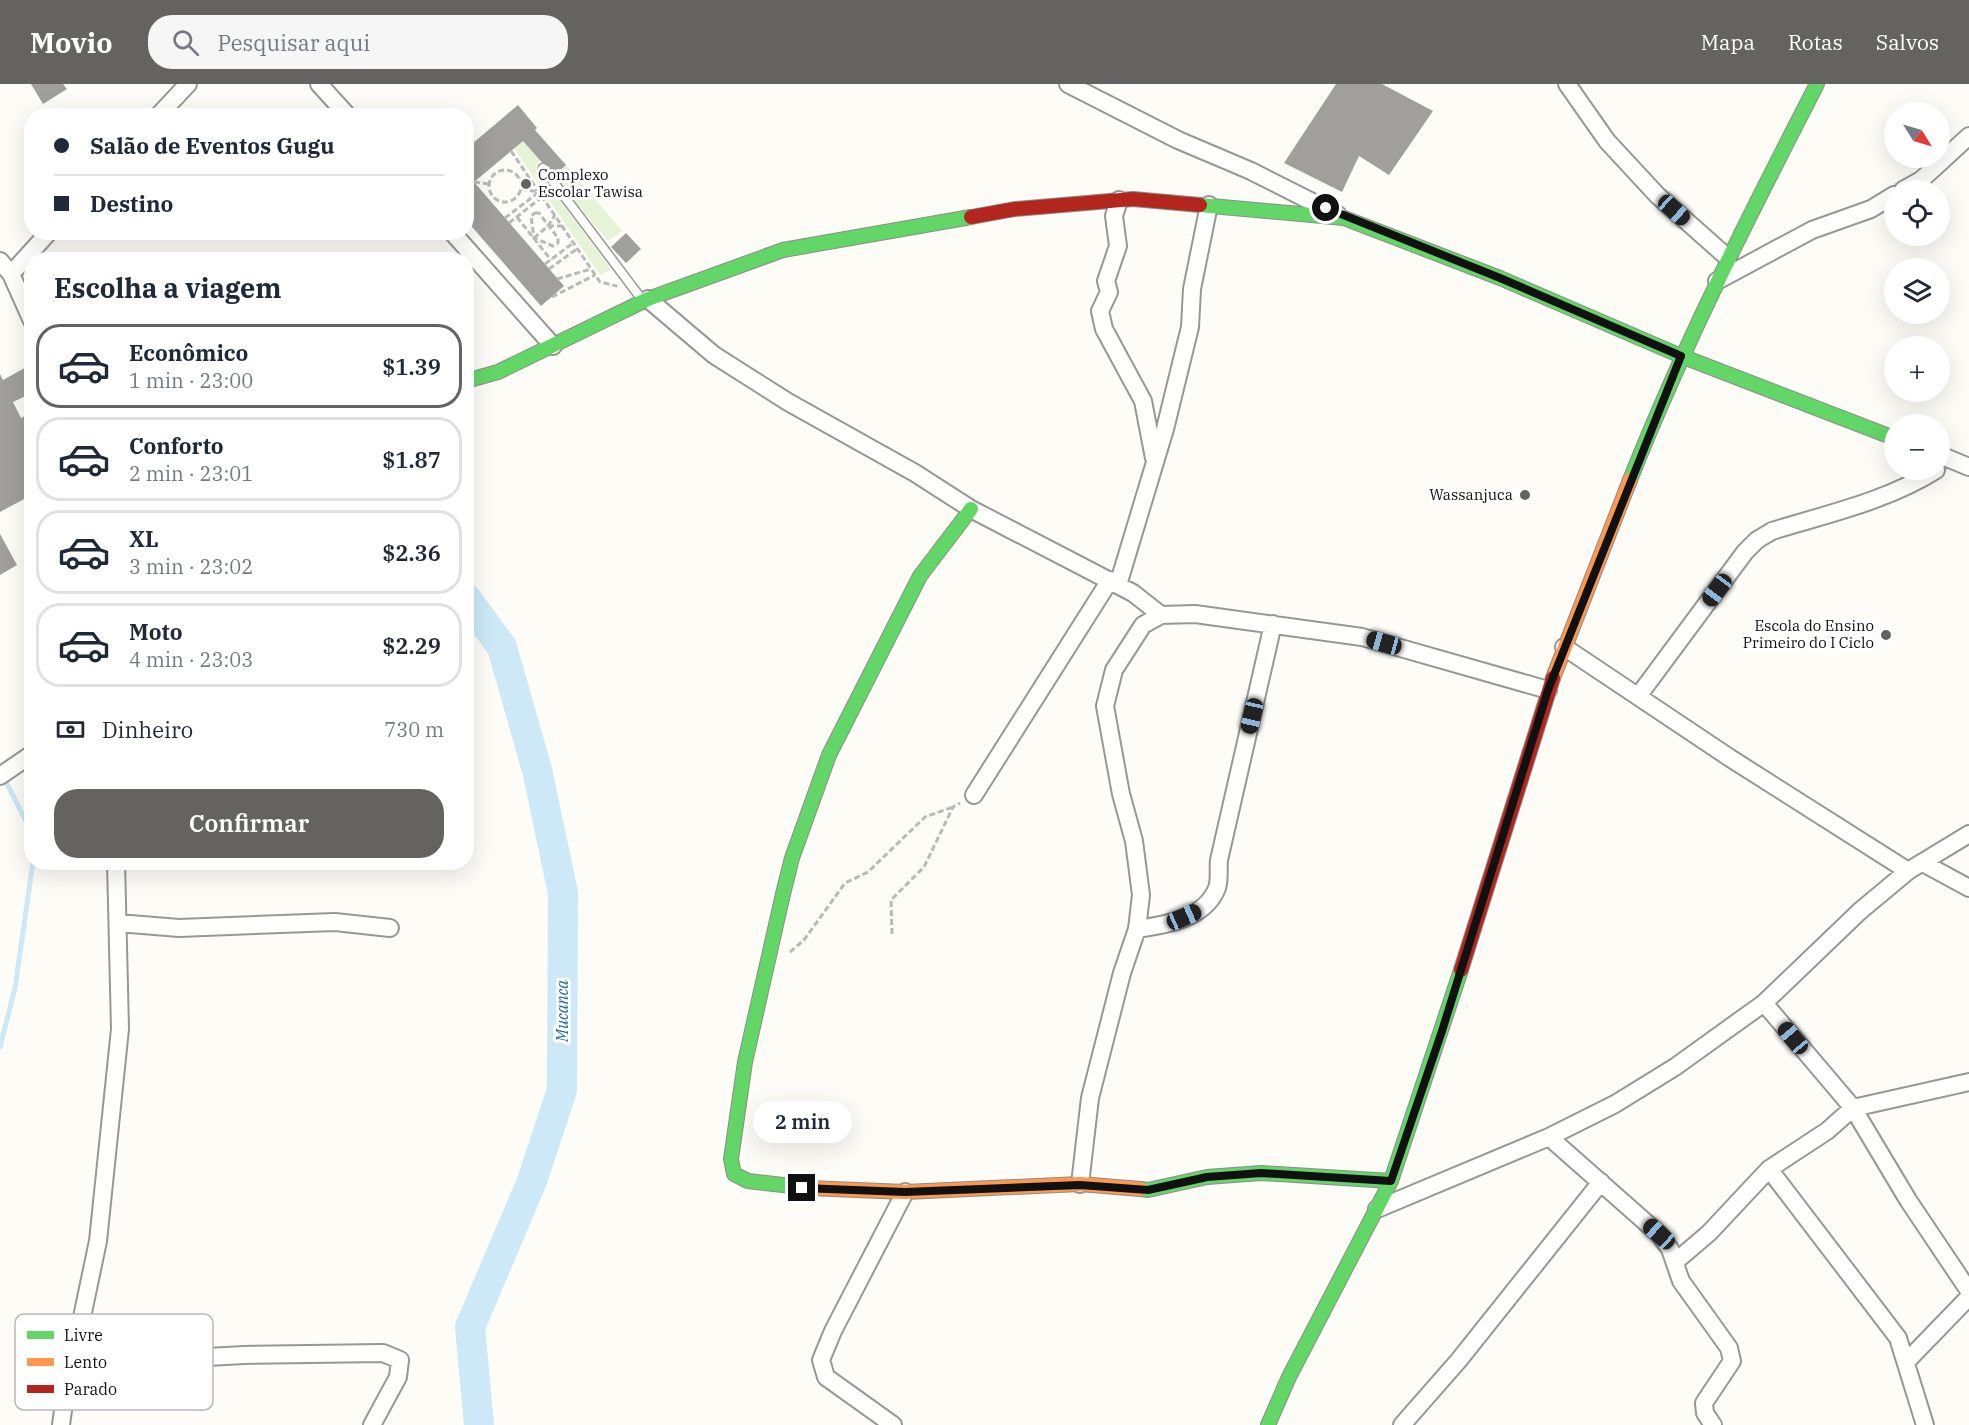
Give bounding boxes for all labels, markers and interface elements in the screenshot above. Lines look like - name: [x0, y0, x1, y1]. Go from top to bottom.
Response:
- search box: [148, 15, 568, 69]
- text: Movio: [30, 24, 112, 61]
- icon: search: [169, 26, 202, 59]
- text: Pesquisar aqui: [217, 28, 370, 57]
- text: Mapa: [1701, 28, 1755, 56]
- text: Rotas: [1788, 28, 1843, 56]
- text: Salvos: [1876, 28, 1939, 56]
- north arrow: [1884, 102, 1950, 168]
- map controls: [1884, 102, 1950, 480]
- text: Salão de Eventos Gugu: [90, 131, 335, 160]
- place label: Complexo Escolar Tawisa: [538, 165, 643, 201]
- marker: Complexo Escolar Tawisa: [519, 177, 533, 191]
- button: locate: [1884, 180, 1950, 246]
- text: Destino: [90, 189, 173, 218]
- car: [1655, 191, 1693, 229]
- route start: [1312, 194, 1339, 221]
- button: layers: [1884, 258, 1950, 324]
- text: Escolha a viagem: [54, 270, 281, 305]
- button: +: [1884, 336, 1950, 402]
- text: Econômico: [129, 338, 248, 367]
- icon: car: [57, 339, 111, 393]
- text: $1.39: [382, 352, 441, 381]
- text: 1 min · 23:00: [129, 367, 253, 394]
- button: −: [1884, 414, 1950, 480]
- text: Conforto: [129, 431, 224, 460]
- icon: car: [57, 432, 111, 486]
- text: $1.87: [382, 445, 441, 474]
- text: 2 min · 23:01: [129, 460, 253, 487]
- place label: Wassanjuca: [1429, 485, 1513, 504]
- marker: Wassanjuca: [1518, 488, 1532, 502]
- text: XL: [129, 524, 159, 553]
- icon: car: [57, 525, 111, 579]
- text: $2.36: [382, 538, 441, 567]
- text: 3 min · 23:02: [129, 553, 253, 580]
- car: [1699, 570, 1735, 610]
- place label: Escola do Ensino Primeiro do I Ciclo: [1743, 616, 1874, 652]
- text: Moto: [129, 617, 183, 646]
- icon: car: [57, 618, 111, 672]
- marker: Escola do Ensino Primeiro do I Ciclo: [1879, 628, 1893, 642]
- car: [1364, 629, 1404, 657]
- text: $2.29: [382, 631, 441, 660]
- text: 4 min · 23:03: [129, 646, 253, 673]
- car: [1239, 696, 1265, 736]
- icon: cash: [54, 713, 87, 746]
- text: Dinheiro: [102, 715, 193, 744]
- text: 730 m: [384, 716, 444, 743]
- button: Confirmar: [54, 789, 444, 858]
- car: [1164, 901, 1204, 933]
- water label: Mucanca: [552, 980, 572, 1043]
- car: [1775, 1018, 1811, 1058]
- callout: 2 min: [752, 1101, 852, 1143]
- text: 2 min: [775, 1108, 830, 1135]
- route end: [788, 1174, 815, 1201]
- car: [1640, 1215, 1678, 1253]
- legend: [15, 1314, 213, 1410]
- text: Livre: [64, 1325, 103, 1345]
- text: Lento: [64, 1352, 107, 1372]
- text: Parado: [64, 1379, 117, 1399]

